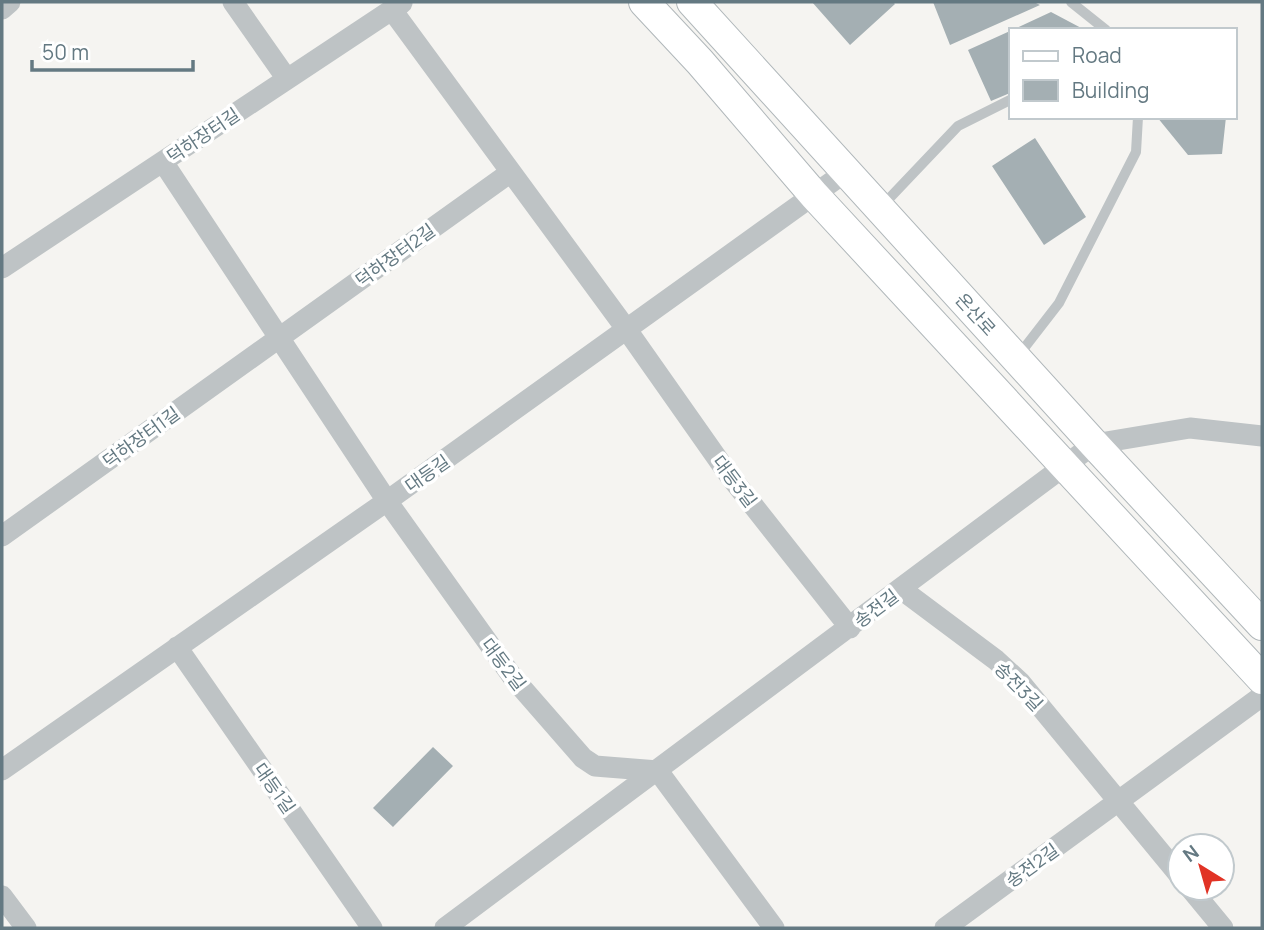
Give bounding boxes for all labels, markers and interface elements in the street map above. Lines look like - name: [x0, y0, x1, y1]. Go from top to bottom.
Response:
- scale bar: [32, 28, 192, 72]
- legend: [1009, 28, 1236, 119]
- text: 50 m: [42, 38, 89, 66]
- text: Road: [1072, 41, 1122, 69]
- text: Building: [1072, 76, 1149, 104]
- street label: 덕하장터길: [162, 102, 244, 168]
- street label: 덕하장터2길: [350, 218, 440, 292]
- street label: 온산로: [950, 288, 1002, 340]
- street label: 덕하장터1길: [98, 401, 184, 473]
- street label: 대등길: [400, 449, 454, 497]
- street label: 대등3길: [707, 450, 763, 512]
- street label: 송전길: [849, 583, 903, 633]
- street label: 대등2길: [476, 633, 532, 695]
- street label: 송전3길: [990, 656, 1048, 716]
- street label: 대등1길: [249, 758, 301, 818]
- north arrow: [1166, 832, 1236, 902]
- street label: 송전2길: [1001, 838, 1063, 892]
- text: N: [1177, 839, 1204, 868]

